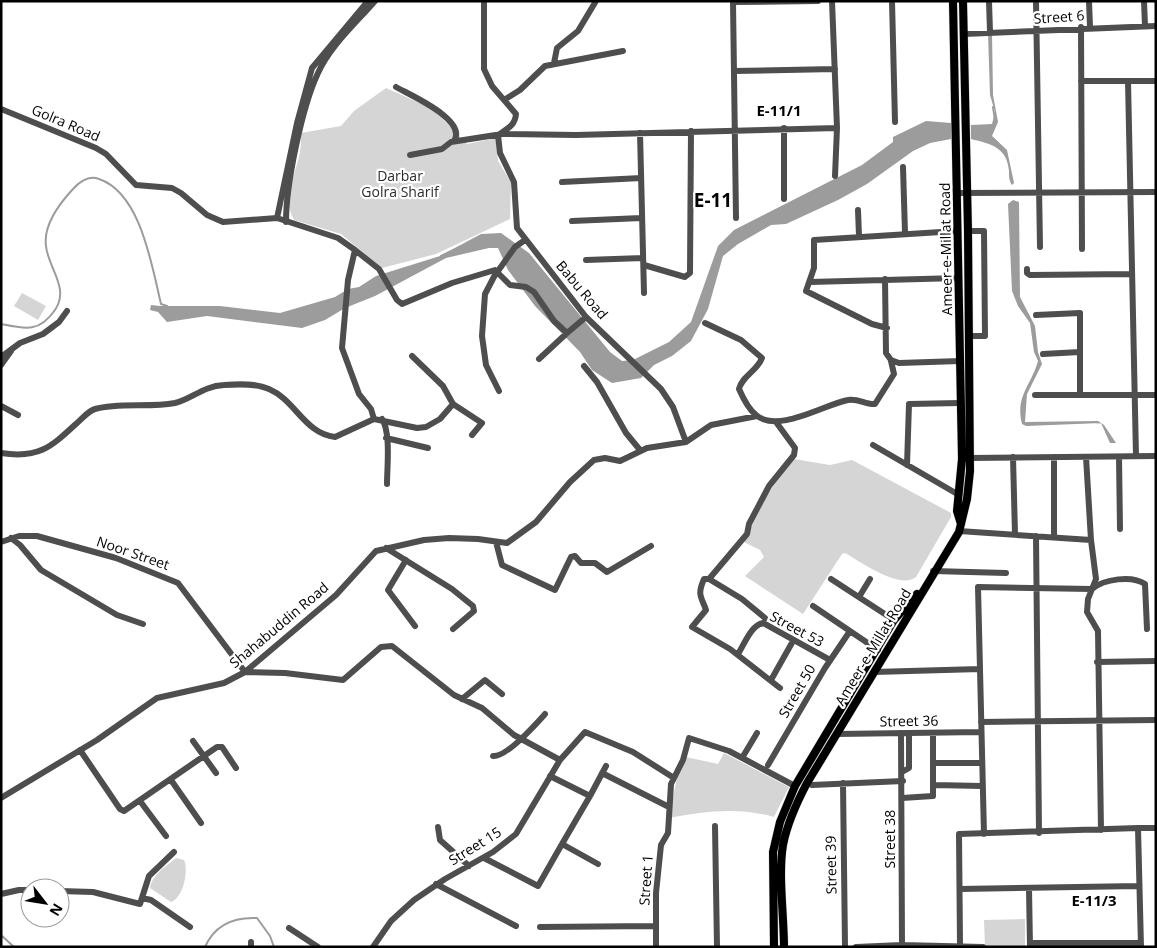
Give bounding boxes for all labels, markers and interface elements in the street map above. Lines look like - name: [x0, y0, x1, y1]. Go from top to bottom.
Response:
- street label: Street 6: [1033, 5, 1085, 28]
- street label: Golra Road: [29, 100, 103, 145]
- district label: E-11/1: [756, 100, 802, 120]
- park label: Darbar Golra Sharif: [361, 166, 440, 201]
- street label: Ameer-e-Millat Road: [935, 182, 956, 316]
- district label: E-11: [694, 187, 732, 213]
- street label: Babu Road: [552, 256, 612, 323]
- street label: Noor Street: [94, 531, 172, 574]
- street label: Shahabuddin Road: [225, 578, 332, 672]
- street label: Ameer-e-Millat Road: [830, 585, 915, 709]
- street label: Street 53: [767, 606, 828, 651]
- street label: Street 50: [774, 661, 819, 721]
- street label: Street 36: [879, 710, 939, 731]
- street label: Street 38: [880, 810, 899, 868]
- street label: Street 15: [445, 822, 505, 869]
- street label: Street 39: [820, 835, 841, 895]
- street label: Street 1: [634, 854, 657, 906]
- north arrow: [20, 878, 70, 928]
- district label: E-11/3: [1071, 890, 1117, 910]
- text: N: [45, 900, 68, 920]

